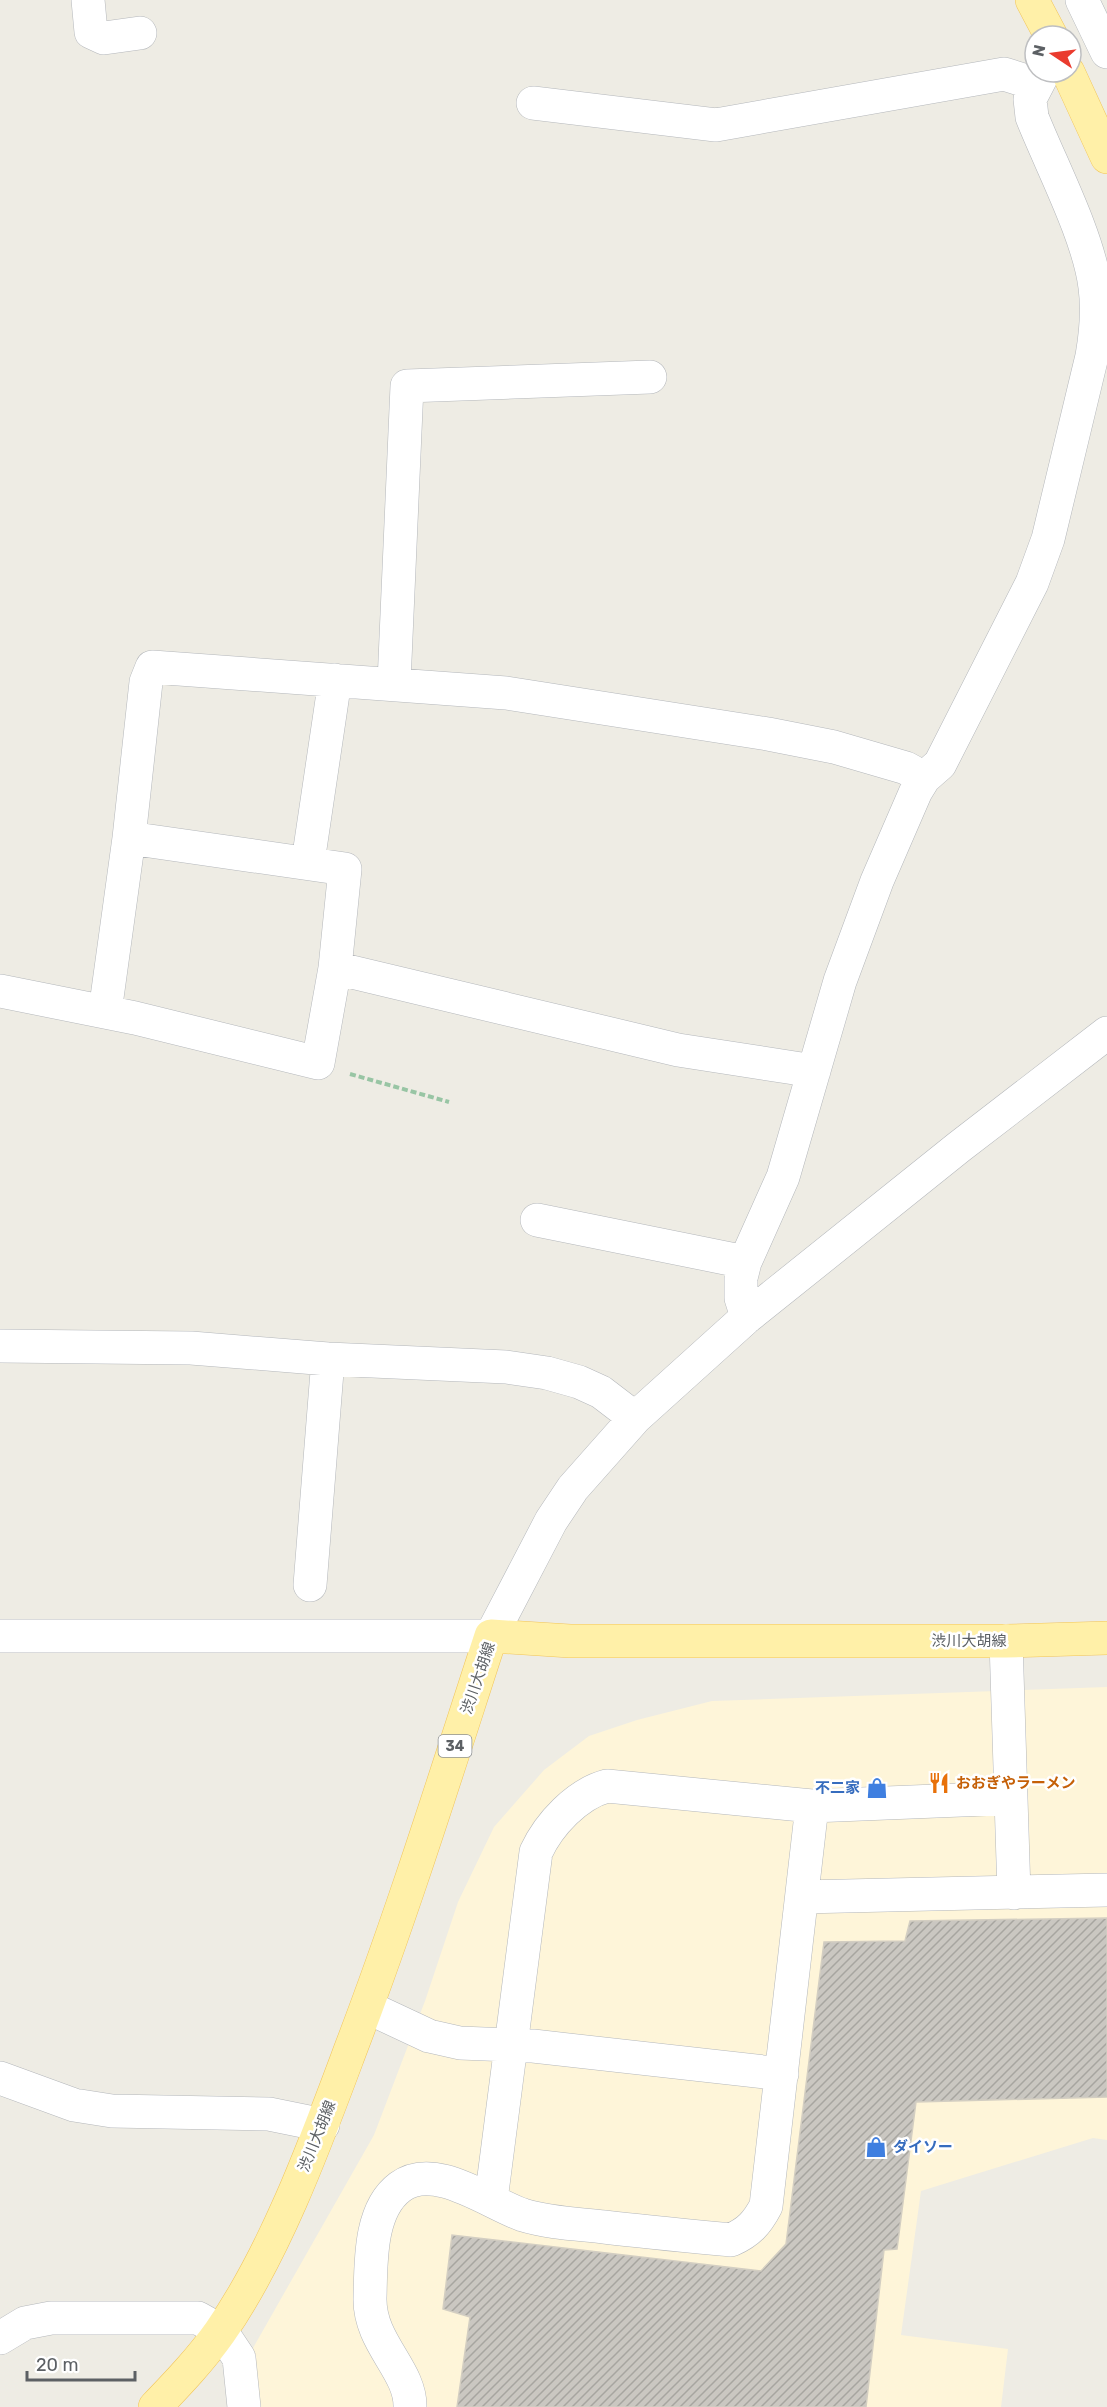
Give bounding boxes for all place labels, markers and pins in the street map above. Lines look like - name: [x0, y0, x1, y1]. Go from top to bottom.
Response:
- restaurant icon: おおぎやラーメン: [927, 1771, 951, 1795]
- place label: おおぎやラーメン: [956, 1774, 1075, 1792]
- shop icon: 不二家: [865, 1776, 889, 1800]
- place label: 不二家: [815, 1779, 860, 1797]
- shop icon: ダイソー: [864, 2135, 888, 2159]
- place label: ダイソー: [893, 2138, 953, 2156]

